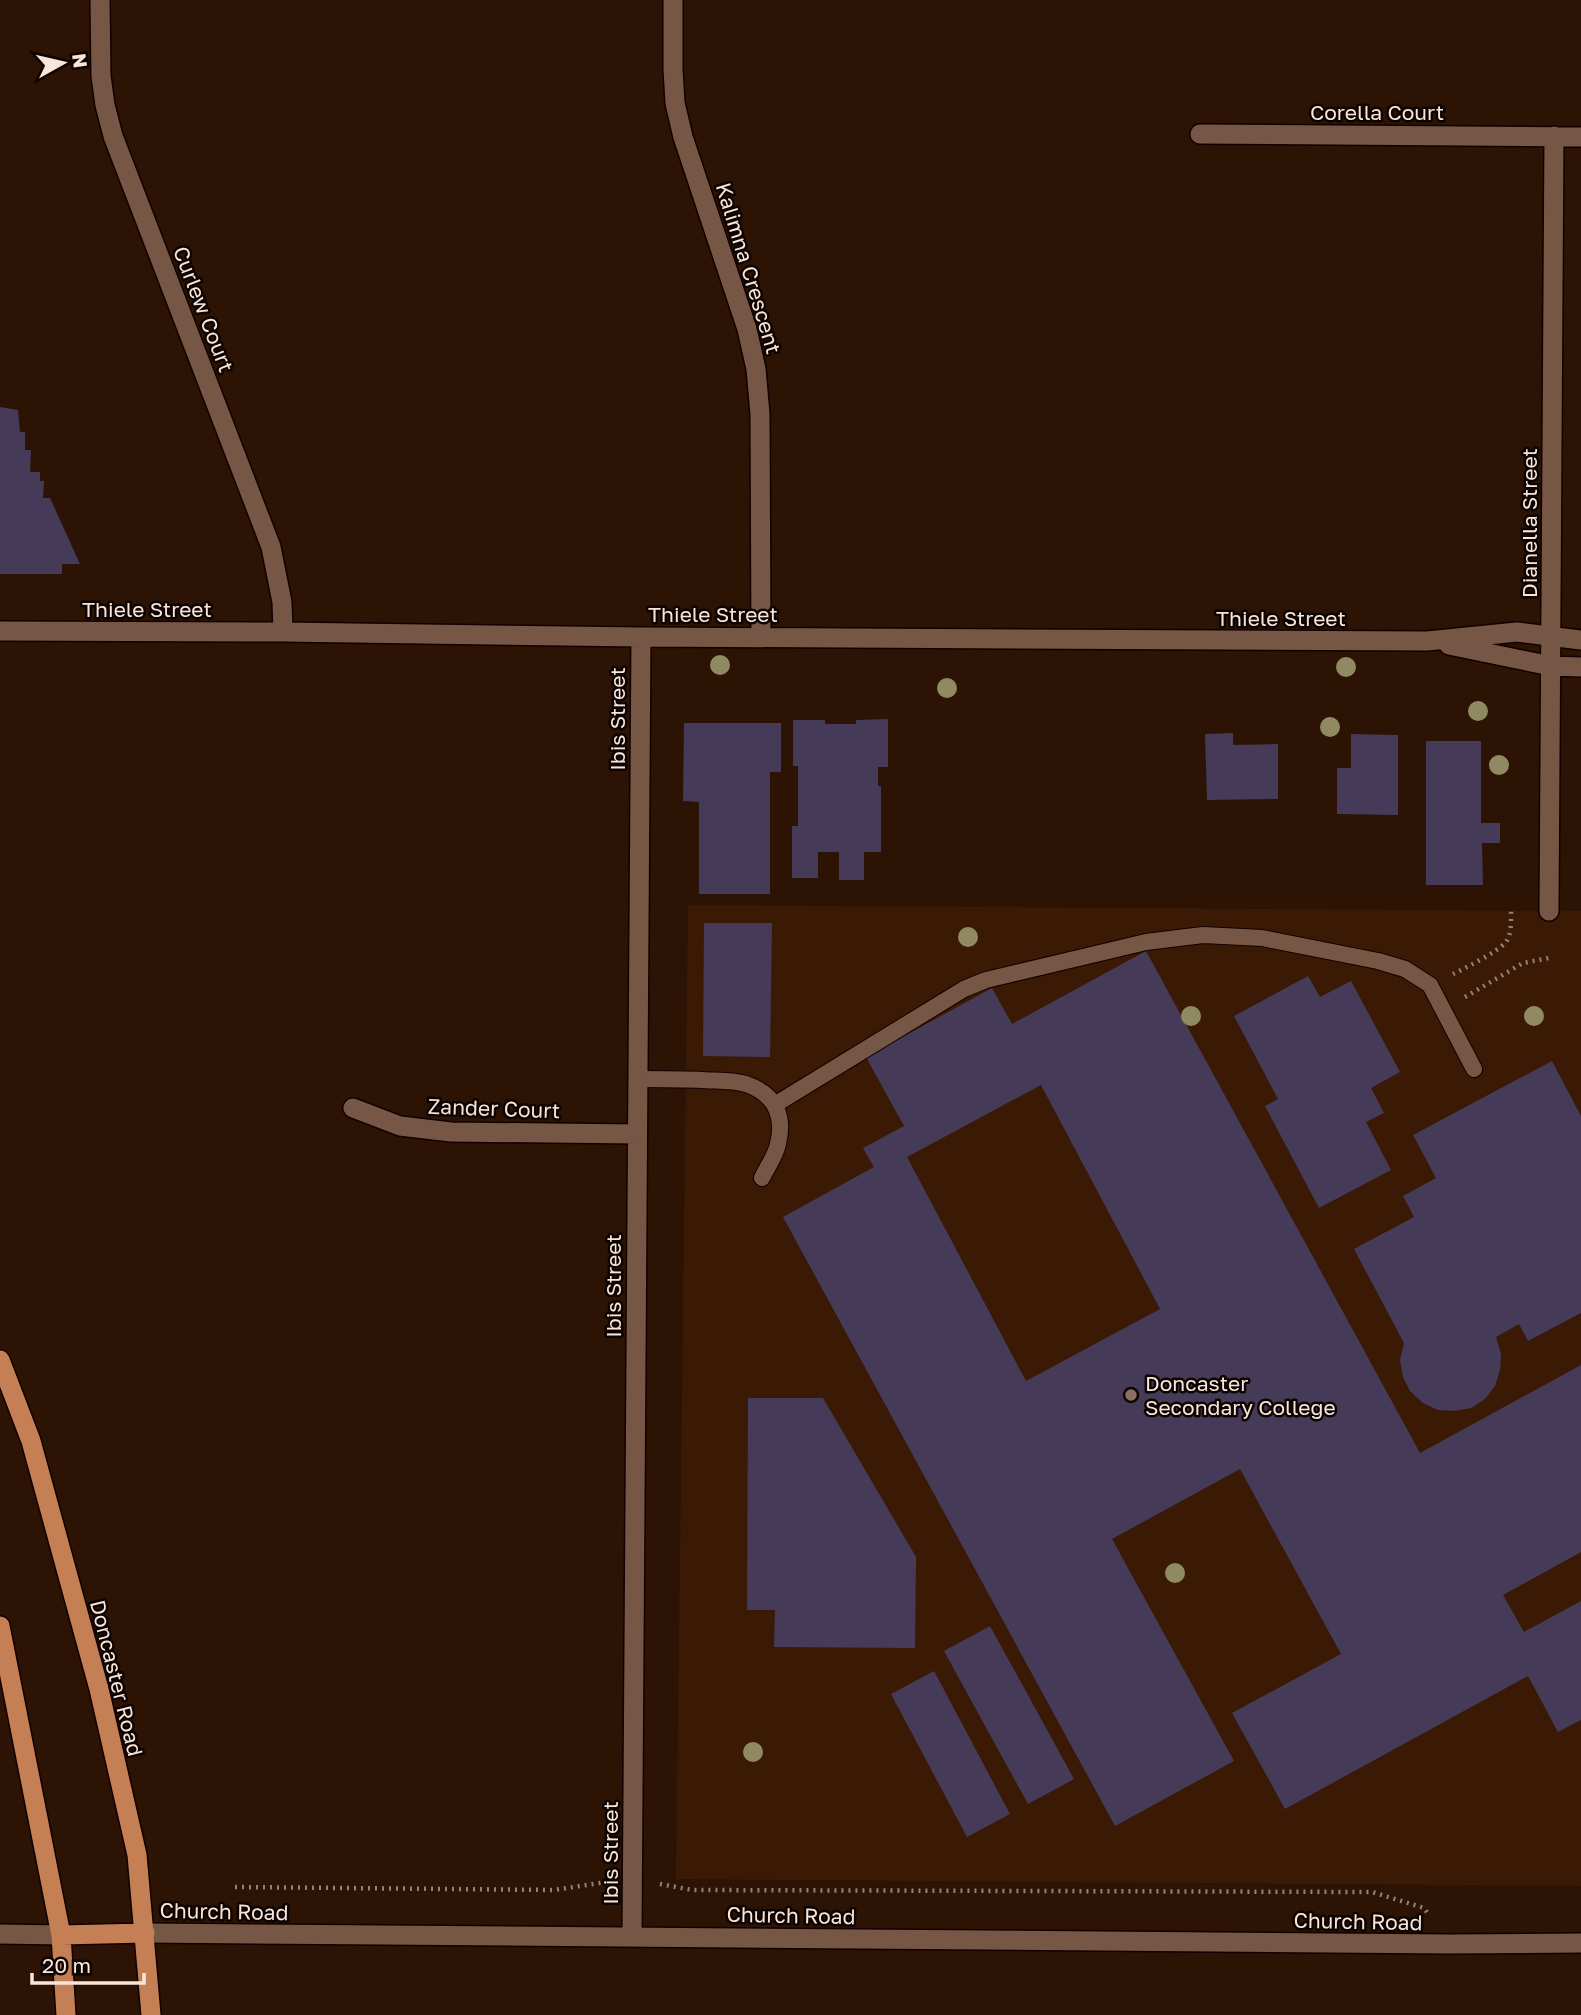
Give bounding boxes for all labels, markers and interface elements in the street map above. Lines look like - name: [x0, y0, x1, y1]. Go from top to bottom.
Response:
- north arrow: [28, 28, 98, 98]
- text: N: [68, 52, 93, 69]
- street label: Corella Court: [1310, 99, 1444, 125]
- street label: Kalimna Crescent: [711, 179, 787, 357]
- street label: Curlew Court: [168, 242, 240, 376]
- street label: Dianella Street: [1516, 448, 1542, 598]
- street label: Thiele Street: [82, 596, 212, 622]
- street label: Thiele Street: [648, 601, 778, 627]
- street label: Thiele Street: [1216, 605, 1346, 631]
- street label: Ibis Street: [604, 667, 630, 771]
- street label: Zander Court: [427, 1093, 561, 1123]
- street label: Ibis Street: [600, 1234, 626, 1338]
- place label: Doncaster Secondary College: [1145, 1370, 1336, 1420]
- marker: Doncaster Secondary College: [1123, 1387, 1139, 1403]
- street label: Doncaster Road: [85, 1597, 149, 1759]
- street label: Ibis Street: [597, 1801, 623, 1905]
- street label: Church Road: [159, 1897, 289, 1925]
- street label: Church Road: [726, 1901, 856, 1929]
- street label: Church Road: [1293, 1907, 1423, 1935]
- scale bar: [32, 1941, 144, 1985]
- text: 20 m: [42, 1952, 91, 1978]

